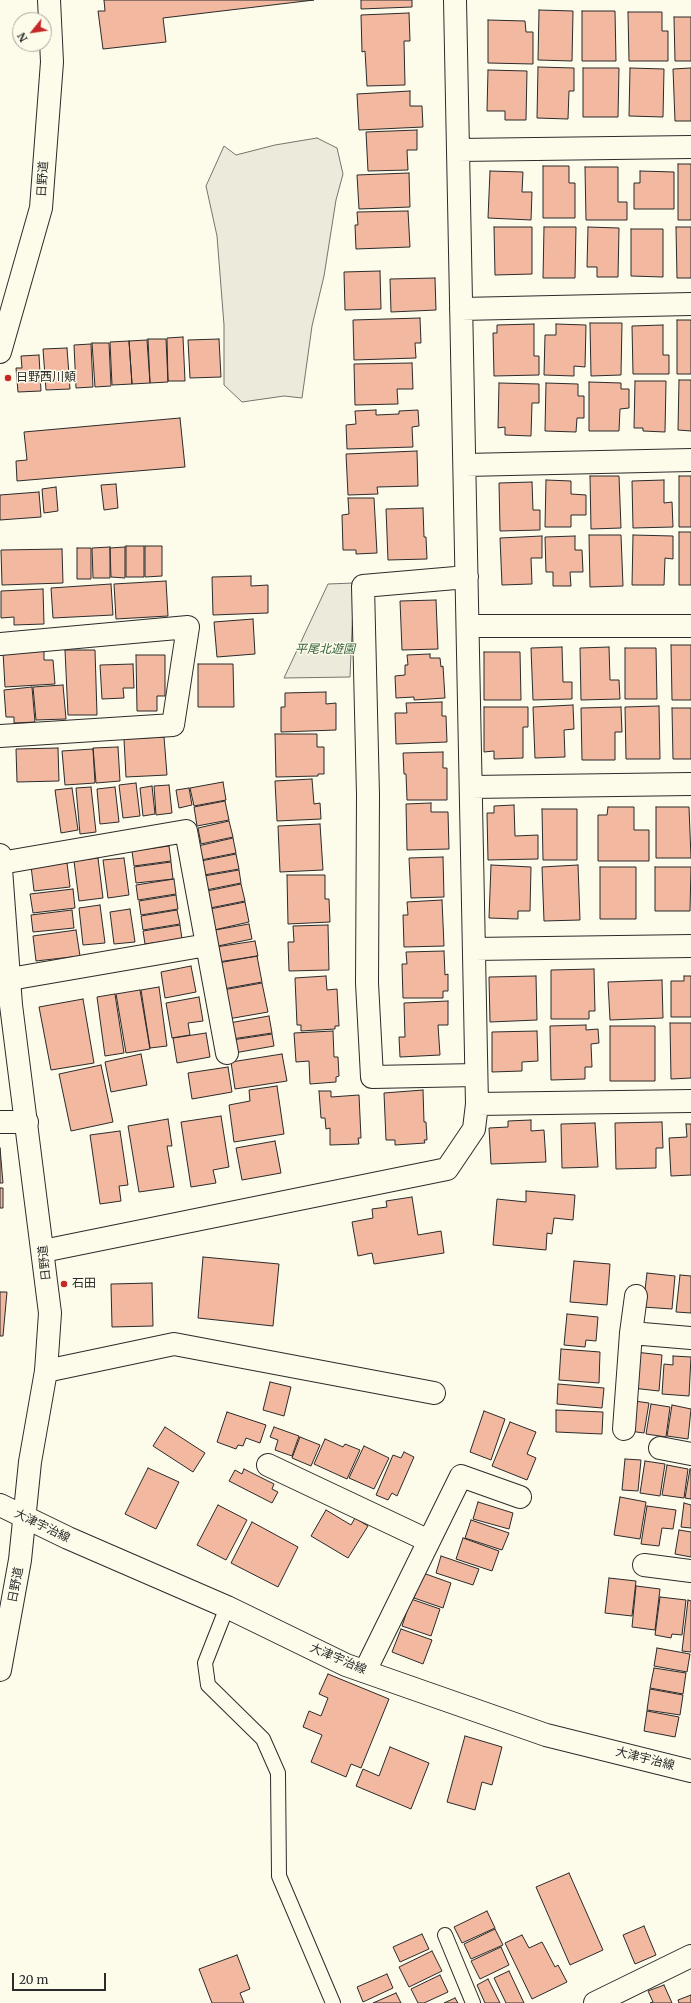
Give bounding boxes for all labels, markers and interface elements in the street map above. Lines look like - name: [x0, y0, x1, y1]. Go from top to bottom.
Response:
- north arrow: [12, 12, 52, 52]
- text: N: [14, 30, 31, 45]
- street label: 日野道: [35, 161, 51, 197]
- place label: 日野西川頬: [16, 371, 76, 385]
- marker: 日野西川頬: [3, 373, 13, 383]
- park label: 平尾北遊園: [295, 643, 355, 657]
- street label: 日野道: [36, 1244, 54, 1282]
- place label: 石田: [72, 1277, 96, 1291]
- marker: 石田: [59, 1279, 69, 1289]
- street label: 大津宇治線: [12, 1506, 72, 1546]
- street label: 日野道: [5, 1566, 27, 1604]
- street label: 大津宇治線: [308, 1641, 368, 1677]
- street label: 大津宇治線: [614, 1745, 676, 1773]
- scale bar: [14, 1965, 108, 1991]
- text: 20 m: [19, 1972, 48, 1987]

